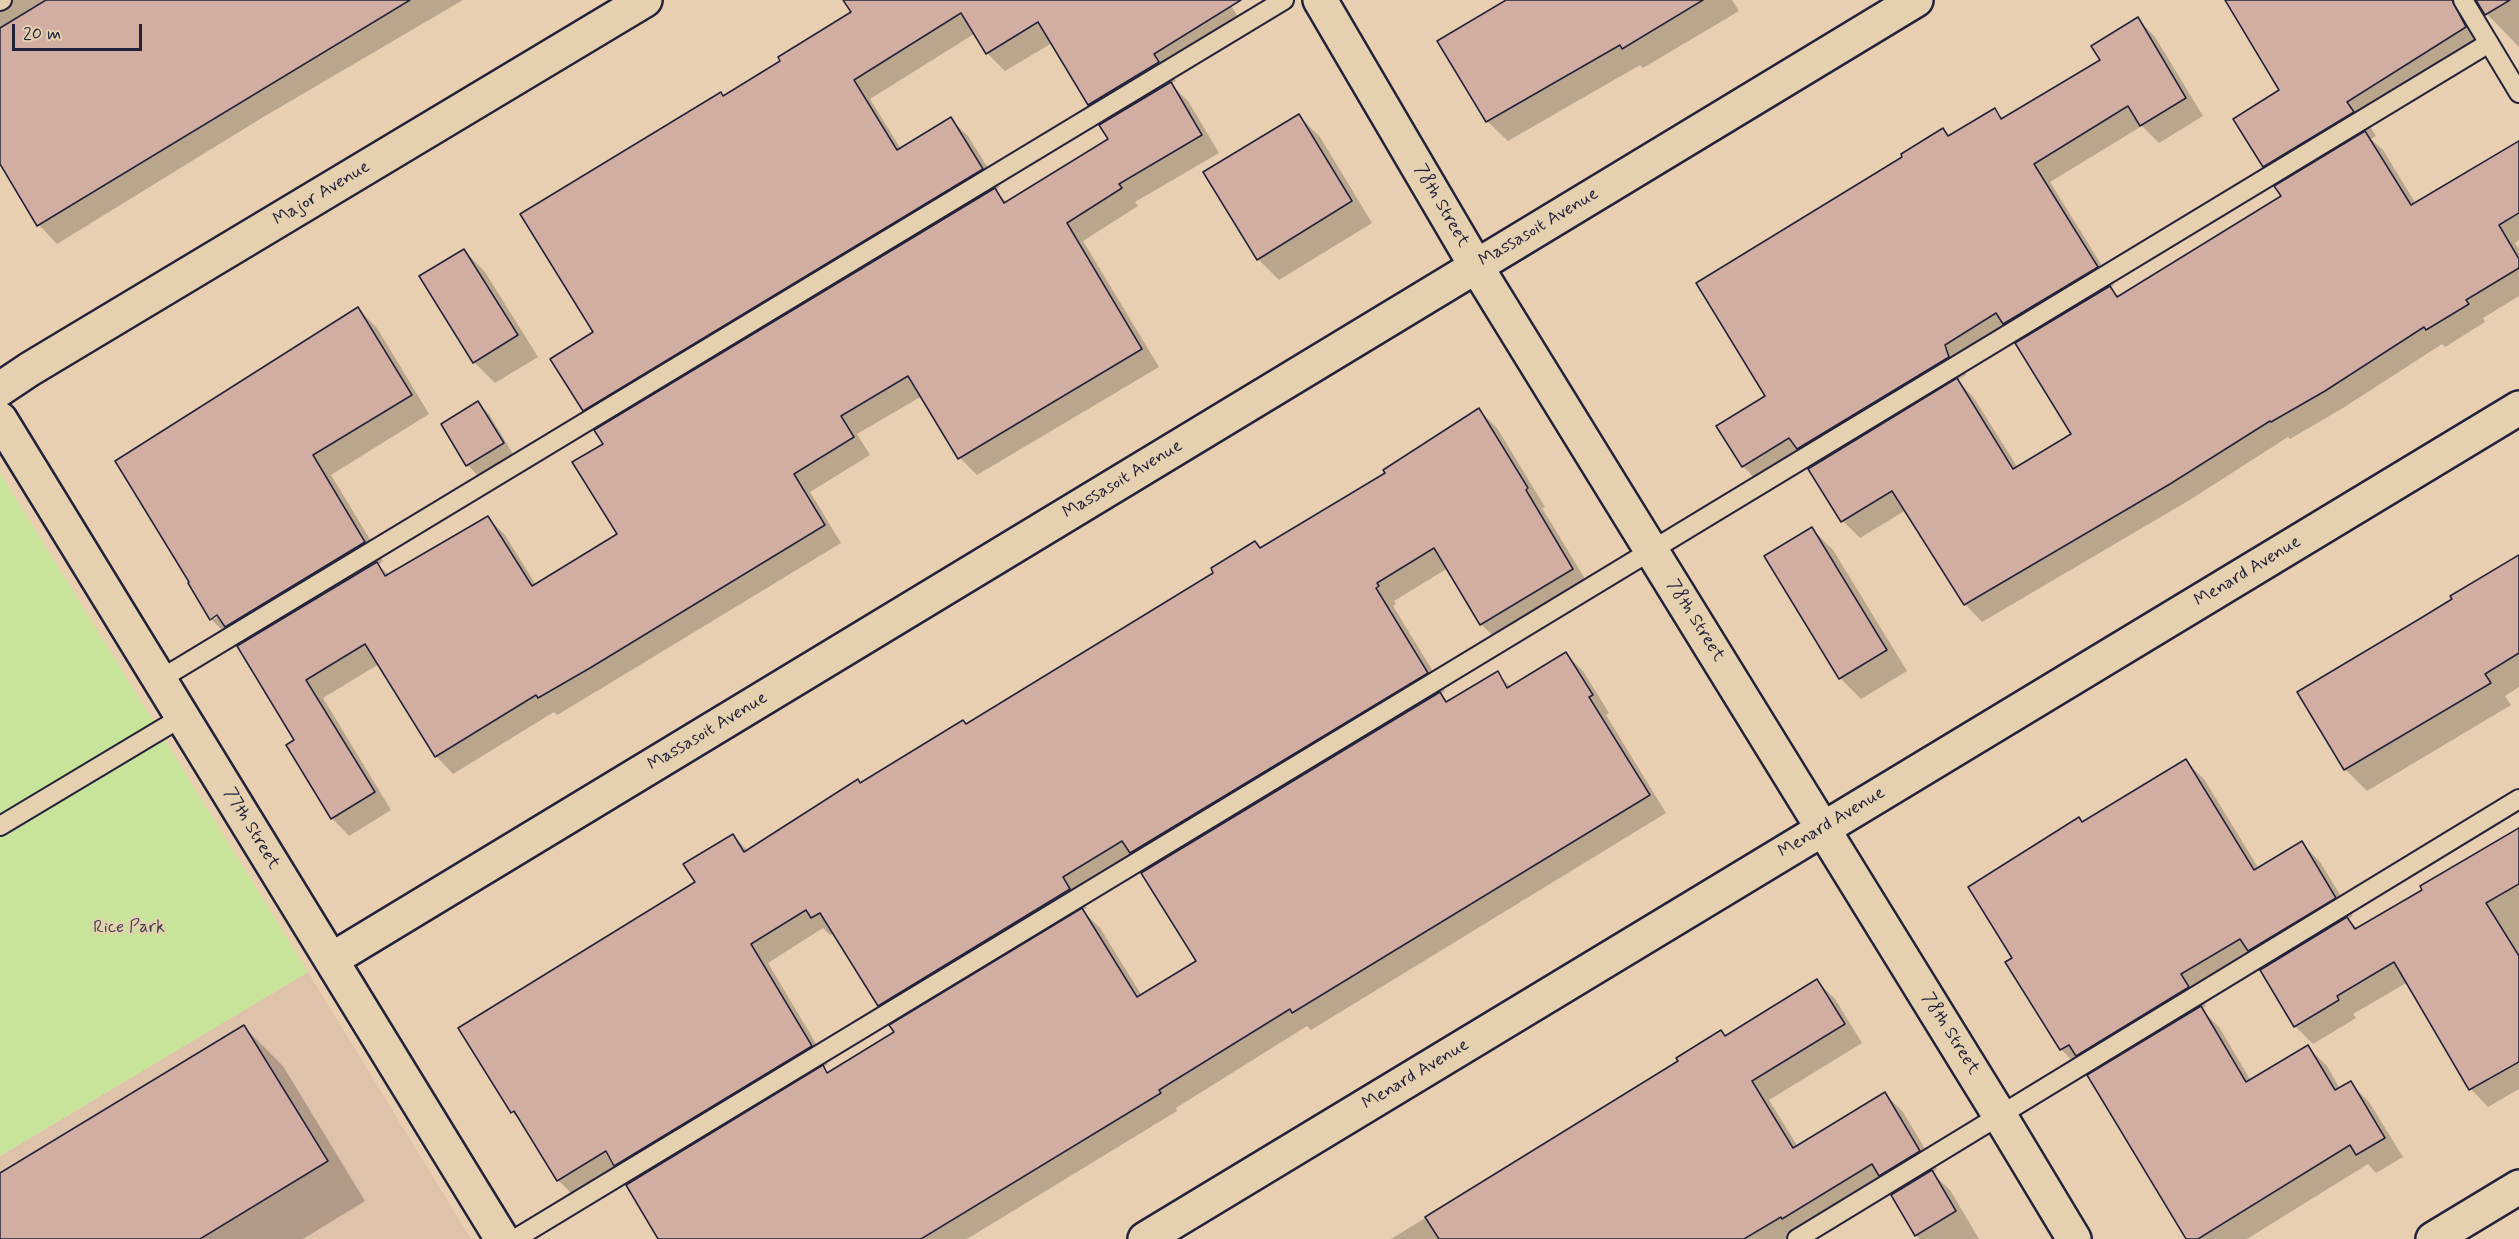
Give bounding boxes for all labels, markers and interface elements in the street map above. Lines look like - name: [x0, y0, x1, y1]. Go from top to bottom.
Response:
- scale bar: [15, 12, 146, 50]
- text: 20 m: [23, 22, 61, 46]
- street label: Major Avenue: [270, 157, 374, 231]
- street label: 78th Street: [1409, 161, 1473, 251]
- street label: Massasoit Avenue: [1475, 184, 1603, 272]
- street label: Massasoit Avenue: [1059, 436, 1187, 524]
- street label: Menard Avenue: [2191, 532, 2305, 612]
- street label: 78th Street: [1661, 576, 1729, 666]
- street label: Massasoit Avenue: [644, 688, 772, 776]
- street label: Menard Avenue: [1775, 783, 1889, 863]
- street label: 77th Street: [218, 784, 284, 874]
- park label: Rice Park: [93, 917, 165, 939]
- street label: 78th Street: [1916, 989, 1984, 1079]
- street label: Menard Avenue: [1359, 1035, 1473, 1115]

